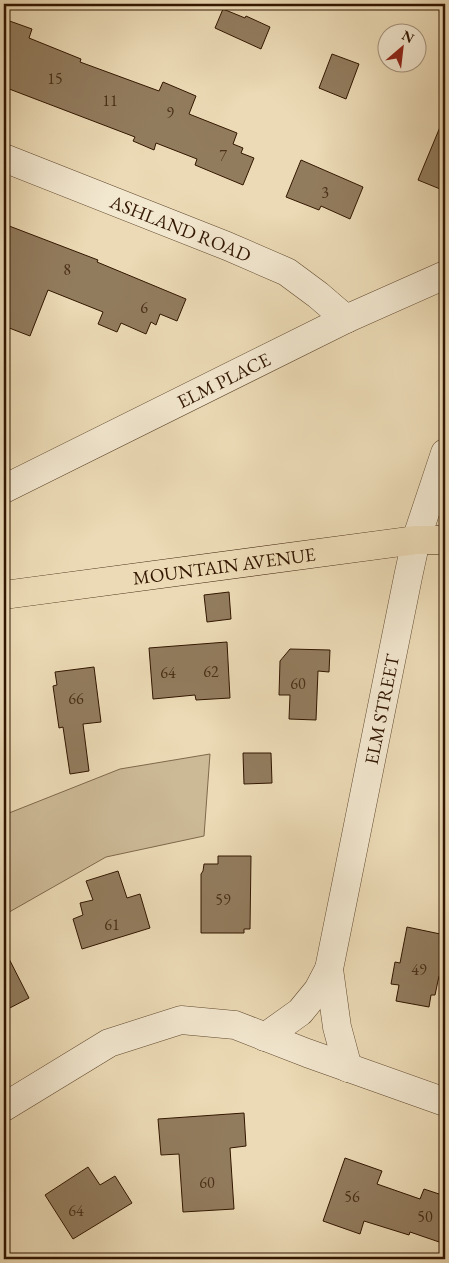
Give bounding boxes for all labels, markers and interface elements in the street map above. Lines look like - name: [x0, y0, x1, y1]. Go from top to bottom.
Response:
- north arrow: [376, 22, 426, 72]
- text: N: [399, 26, 418, 47]
- house number: 15: [47, 68, 63, 89]
- house number: 11: [102, 90, 118, 111]
- house number: 9: [166, 102, 174, 123]
- house number: 7: [219, 145, 227, 166]
- house number: 3: [321, 182, 329, 203]
- street label: ASHLAND ROAD: [106, 188, 255, 267]
- house number: 8: [63, 259, 71, 280]
- house number: 6: [140, 297, 148, 318]
- street label: ELM PLACE: [173, 346, 275, 414]
- street label: MOUNTAIN AVENUE: [131, 541, 317, 590]
- street label: ELM STREET: [358, 652, 405, 767]
- house number: 62: [203, 661, 219, 682]
- house number: 64: [160, 662, 176, 683]
- house number: 60: [290, 673, 306, 694]
- house number: 66: [68, 688, 84, 709]
- house number: 59: [215, 889, 231, 910]
- house number: 61: [104, 914, 120, 935]
- house number: 49: [411, 959, 427, 980]
- house number: 60: [199, 1172, 215, 1193]
- house number: 56: [344, 1186, 360, 1207]
- house number: 64: [68, 1200, 84, 1221]
- house number: 50: [417, 1206, 433, 1227]

